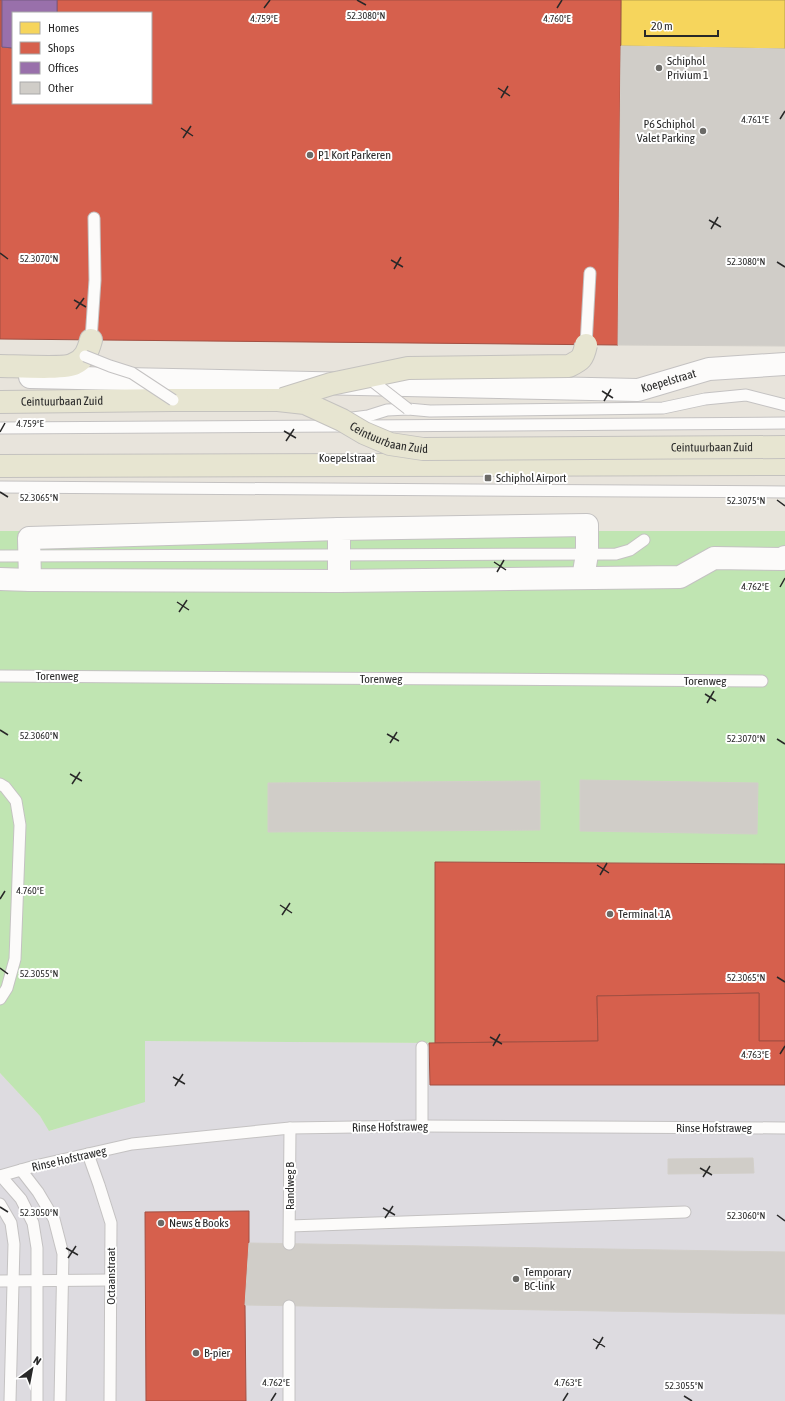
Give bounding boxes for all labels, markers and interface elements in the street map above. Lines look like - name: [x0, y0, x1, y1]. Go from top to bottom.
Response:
- text: 52.3080°N: [347, 10, 385, 21]
- legend: [12, 12, 152, 104]
- scale bar: [645, 12, 718, 38]
- text: 4.759°E: [250, 13, 279, 24]
- text: 4.760°E: [543, 13, 572, 24]
- text: 20 m: [651, 19, 673, 33]
- text: Homes: [48, 21, 79, 35]
- text: Shops: [48, 41, 74, 55]
- place label: Schiphol Privium 1: [667, 54, 709, 82]
- text: Offices: [48, 61, 78, 75]
- marker: Schiphol Privium 1: [654, 63, 664, 73]
- text: Other: [48, 81, 74, 95]
- text: 4.761°E: [741, 114, 770, 125]
- place label: P6 Schiphol Valet Parking: [637, 117, 696, 145]
- marker: P6 Schiphol Valet Parking: [698, 126, 708, 136]
- place label: P1 Kort Parkeren: [318, 148, 391, 162]
- marker: P1 Kort Parkeren: [305, 150, 315, 160]
- text: 52.3070°N: [20, 253, 58, 264]
- text: 52.3080°N: [727, 256, 765, 267]
- street label: Koepelstraat: [639, 366, 698, 396]
- street label: Ceintuurbaan Zuid: [21, 394, 103, 409]
- text: 4.759°E: [16, 418, 45, 429]
- street label: Ceintuurbaan Zuid: [347, 419, 428, 456]
- street label: Ceintuurbaan Zuid: [671, 440, 753, 455]
- street label: Koepelstraat: [319, 451, 376, 465]
- place label: Schiphol Airport: [496, 471, 567, 485]
- marker: Schiphol Airport: [483, 473, 493, 483]
- text: 52.3065°N: [20, 492, 58, 503]
- text: 52.3075°N: [727, 495, 765, 506]
- text: 4.762°E: [741, 581, 770, 592]
- street label: Torenweg: [36, 669, 79, 683]
- street label: Torenweg: [360, 672, 403, 686]
- street label: Torenweg: [684, 674, 727, 688]
- text: 52.3060°N: [20, 730, 58, 741]
- text: 52.3070°N: [727, 733, 765, 744]
- text: 4.760°E: [16, 885, 45, 896]
- place label: Terminal 1A: [618, 907, 671, 921]
- marker: Terminal 1A: [605, 909, 615, 919]
- text: 52.3055°N: [20, 968, 58, 979]
- text: 52.3065°N: [727, 972, 765, 983]
- text: 4.763°E: [741, 1049, 770, 1060]
- street label: Rinse Hofstraweg: [352, 1119, 429, 1135]
- street label: Rinse Hofstraweg: [676, 1121, 753, 1135]
- street label: Rinse Hofstraweg: [30, 1143, 108, 1174]
- street label: Randweg B: [283, 1162, 297, 1210]
- text: 52.3050°N: [20, 1207, 58, 1218]
- text: 52.3060°N: [727, 1210, 765, 1221]
- place label: News & Books: [169, 1216, 229, 1230]
- marker: News & Books: [156, 1218, 166, 1228]
- street label: Octaanstraat: [104, 1247, 118, 1305]
- place label: Temporary BC-link: [524, 1265, 571, 1293]
- marker: Temporary BC-link: [511, 1274, 521, 1284]
- place label: B-pier: [204, 1346, 231, 1360]
- marker: B-pier: [191, 1348, 201, 1358]
- north arrow: [12, 1349, 52, 1389]
- text: N: [31, 1354, 43, 1367]
- text: 4.762°E: [262, 1377, 291, 1388]
- text: 4.763°E: [554, 1377, 583, 1388]
- text: 52.3055°N: [665, 1380, 703, 1391]

